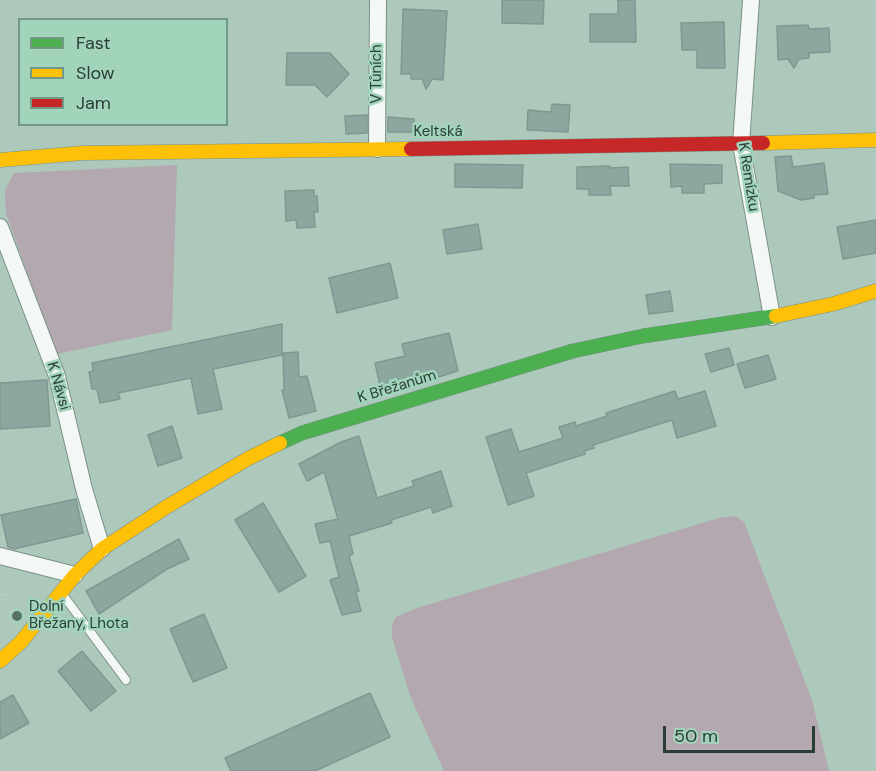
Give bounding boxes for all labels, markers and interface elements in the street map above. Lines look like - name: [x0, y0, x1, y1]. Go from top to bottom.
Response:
- legend: [18, 18, 228, 126]
- text: Fast: [76, 31, 111, 55]
- street label: V Tůních: [368, 44, 386, 104]
- text: Slow: [76, 61, 115, 85]
- text: Jam: [76, 91, 111, 115]
- street label: Keltská: [413, 123, 463, 141]
- street label: K Remízku: [734, 141, 762, 213]
- street label: K Návsi: [43, 360, 73, 412]
- street label: K Břežanům: [356, 367, 438, 407]
- place label: Dolní Břežany, Lhota: [29, 598, 129, 633]
- marker: Dolní Břežany, Lhota: [10, 609, 24, 623]
- scale bar: [666, 714, 818, 752]
- text: 50 m: [674, 724, 718, 748]

